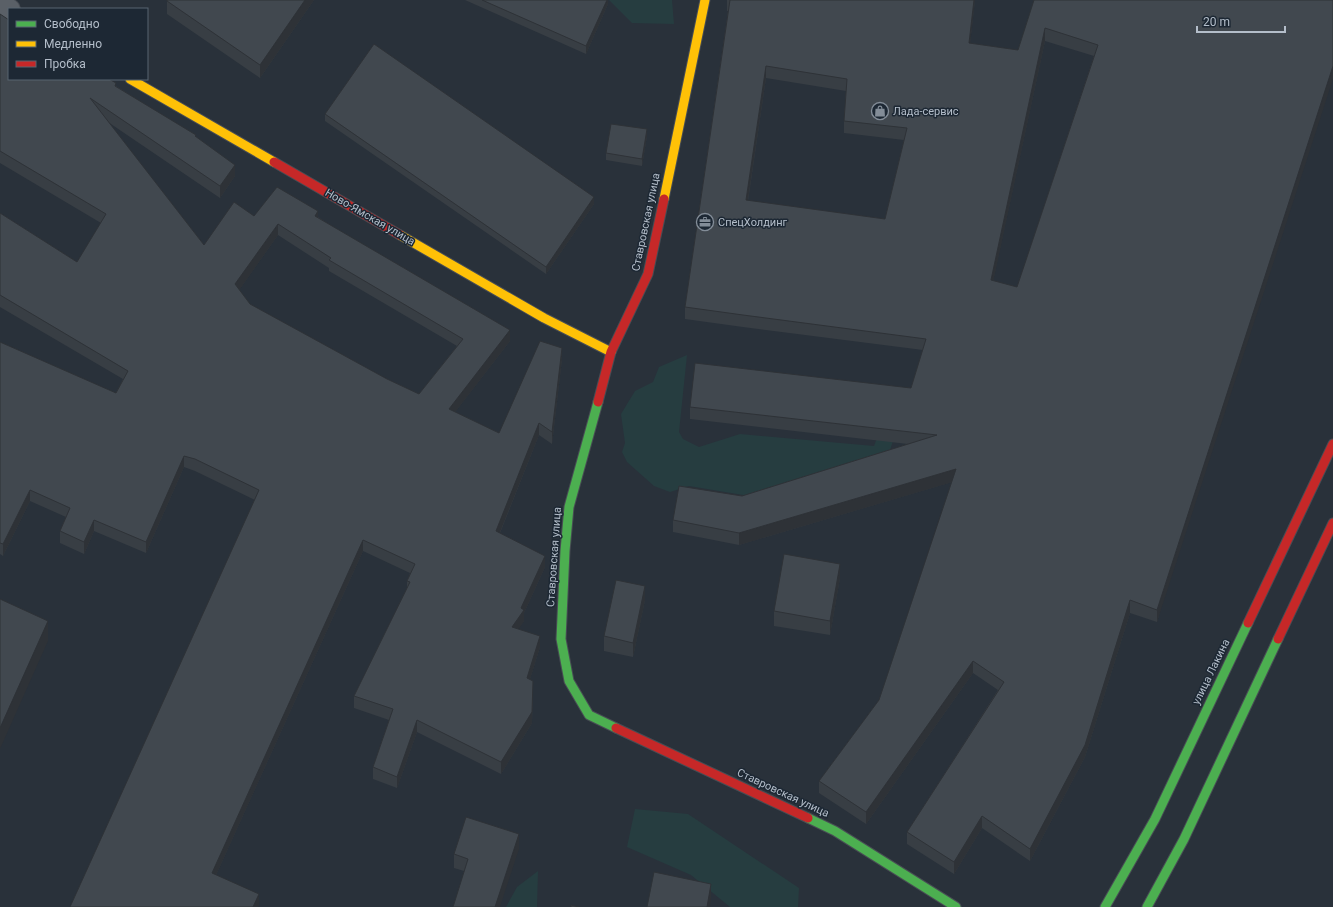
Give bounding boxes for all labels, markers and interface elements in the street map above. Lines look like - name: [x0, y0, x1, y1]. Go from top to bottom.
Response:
- legend: [8, 8, 148, 80]
- scale bar: [1197, 8, 1285, 34]
- text: 20 m: [1203, 15, 1230, 29]
- text: Свободно: [44, 17, 100, 31]
- text: Медленно: [44, 37, 102, 51]
- text: Пробка: [44, 57, 86, 71]
- shop icon: Лада-сервис: [870, 101, 890, 121]
- place label: Лада-сервис: [893, 105, 959, 118]
- street label: Ставровская улица: [629, 172, 663, 272]
- street label: Ново-Ямская улица: [323, 186, 417, 248]
- office icon: СпецХолдинг: [695, 212, 715, 232]
- place label: СпецХолдинг: [718, 216, 788, 229]
- street label: Ставровская улица: [544, 507, 564, 607]
- street label: улица Лакина: [1190, 637, 1232, 707]
- street label: Ставровская улица: [735, 766, 831, 820]

